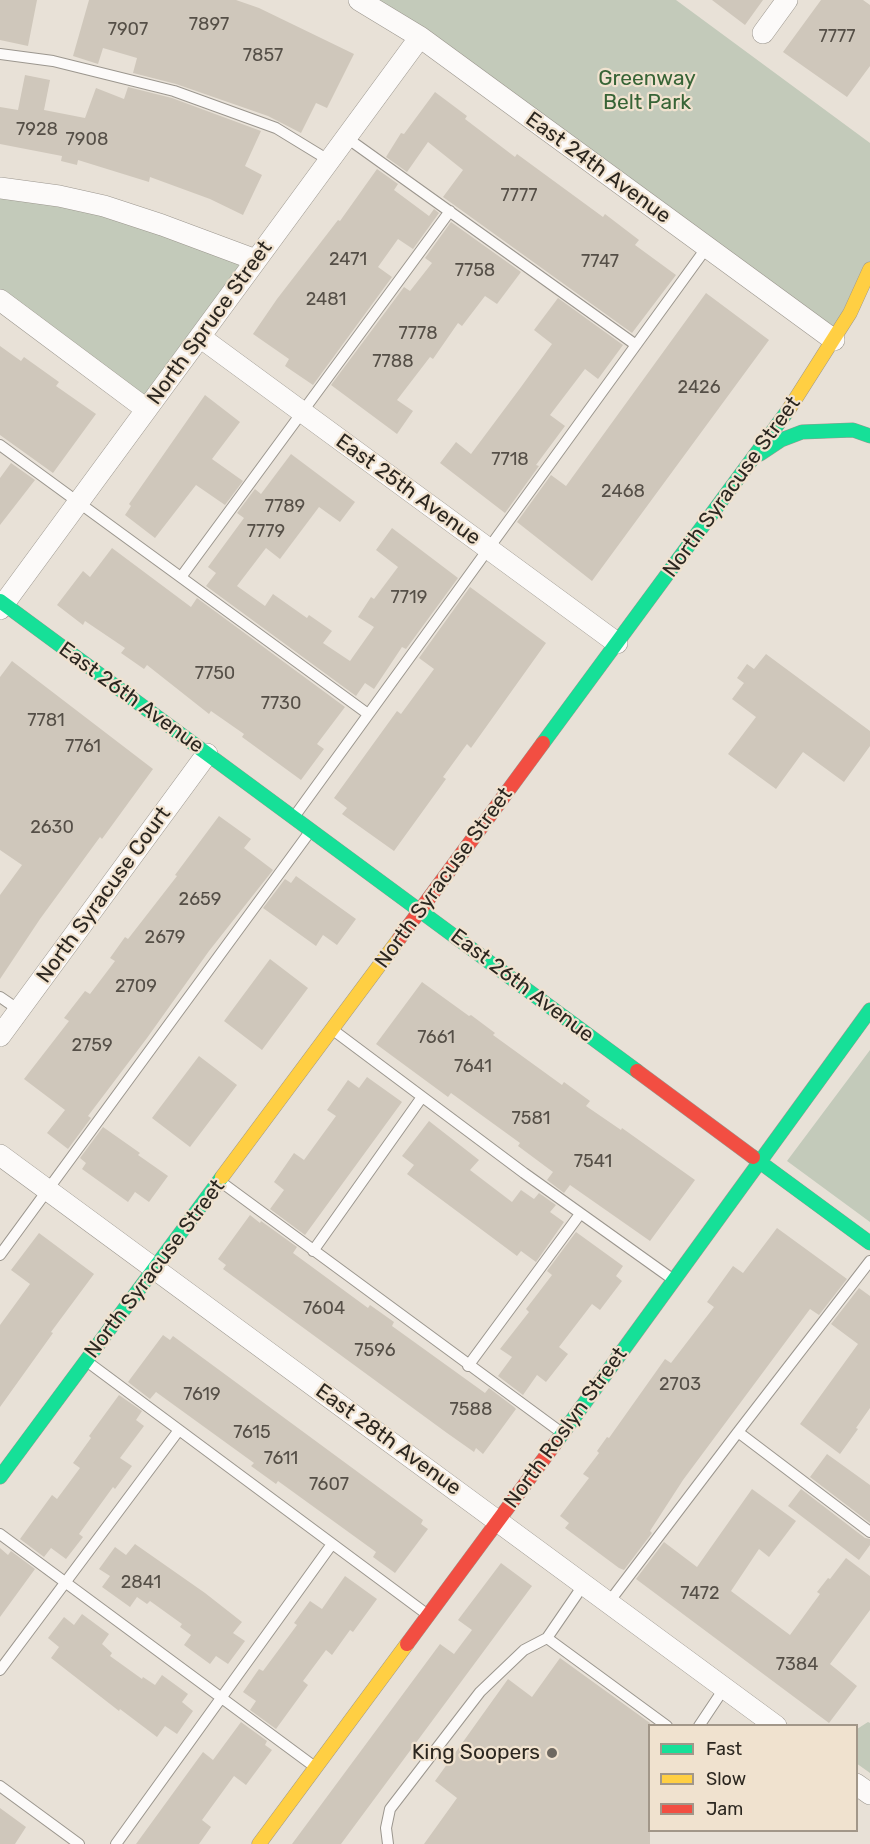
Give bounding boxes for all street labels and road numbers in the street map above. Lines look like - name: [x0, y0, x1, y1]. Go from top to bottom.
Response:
- street label: East 24th Avenue: [521, 107, 675, 229]
- street label: North Spruce Street: [142, 236, 278, 410]
- street label: North Syracuse Street: [658, 392, 806, 582]
- street label: East 25th Avenue: [331, 429, 485, 551]
- street label: East 26th Avenue: [54, 637, 208, 759]
- street label: North Syracuse Street: [370, 783, 518, 973]
- street label: North Syracuse Court: [32, 802, 176, 988]
- street label: East 26th Avenue: [445, 924, 599, 1048]
- street label: North Syracuse Street: [80, 1175, 230, 1363]
- street label: North Roslyn Street: [499, 1343, 633, 1513]
- street label: East 28th Avenue: [310, 1379, 466, 1501]

